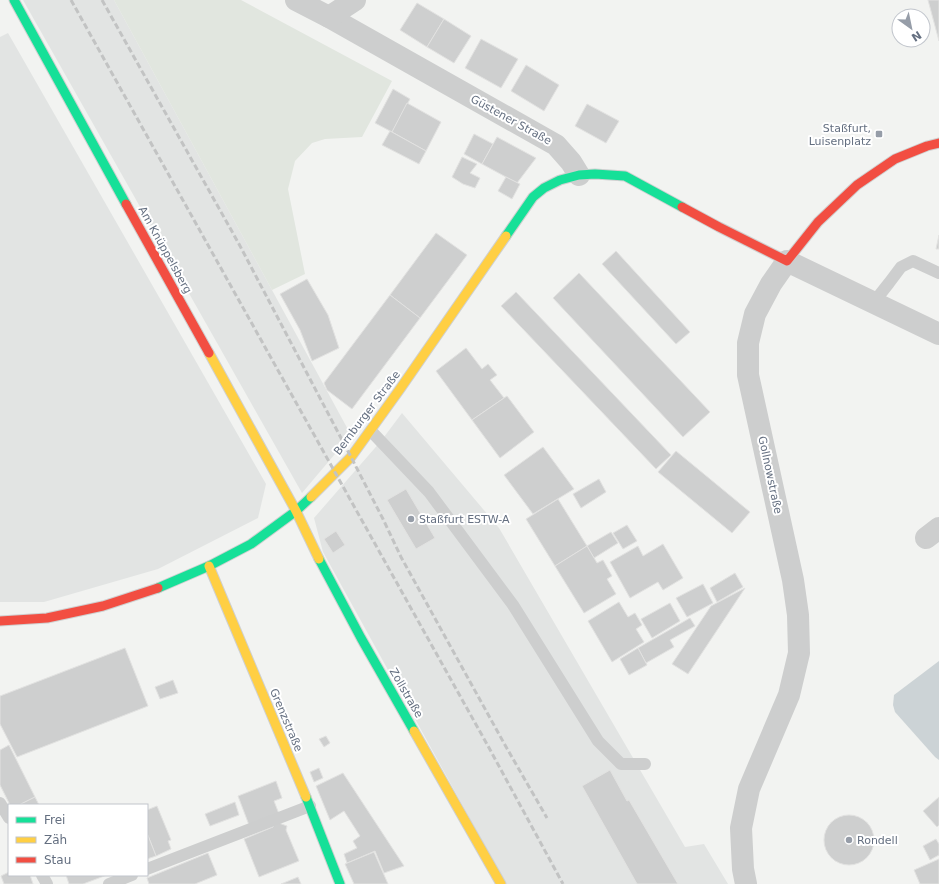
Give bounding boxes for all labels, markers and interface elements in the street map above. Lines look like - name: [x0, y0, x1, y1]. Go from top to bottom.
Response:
- north arrow: [891, 8, 931, 48]
- text: N: [909, 28, 924, 44]
- street label: Güstener Straße: [468, 92, 554, 148]
- place label: Staßfurt, Luisenplatz: [809, 122, 871, 148]
- marker: Staßfurt, Luisenplatz: [874, 129, 884, 139]
- street label: Am Knüppelsberg: [136, 204, 194, 296]
- street label: Bernburger Straße: [331, 368, 403, 458]
- street label: Gollnowstraße: [755, 435, 785, 515]
- place label: Staßfurt ESTW-A: [419, 513, 510, 526]
- marker: Staßfurt ESTW-A: [406, 514, 416, 524]
- street label: Zollstraße: [387, 666, 426, 720]
- street label: Grenzstraße: [267, 686, 305, 754]
- legend: [8, 804, 148, 876]
- text: Frei: [44, 813, 65, 827]
- text: Zäh: [44, 833, 67, 847]
- place label: Rondell: [857, 834, 898, 847]
- marker: Rondell: [844, 835, 854, 845]
- text: Stau: [44, 853, 71, 867]

